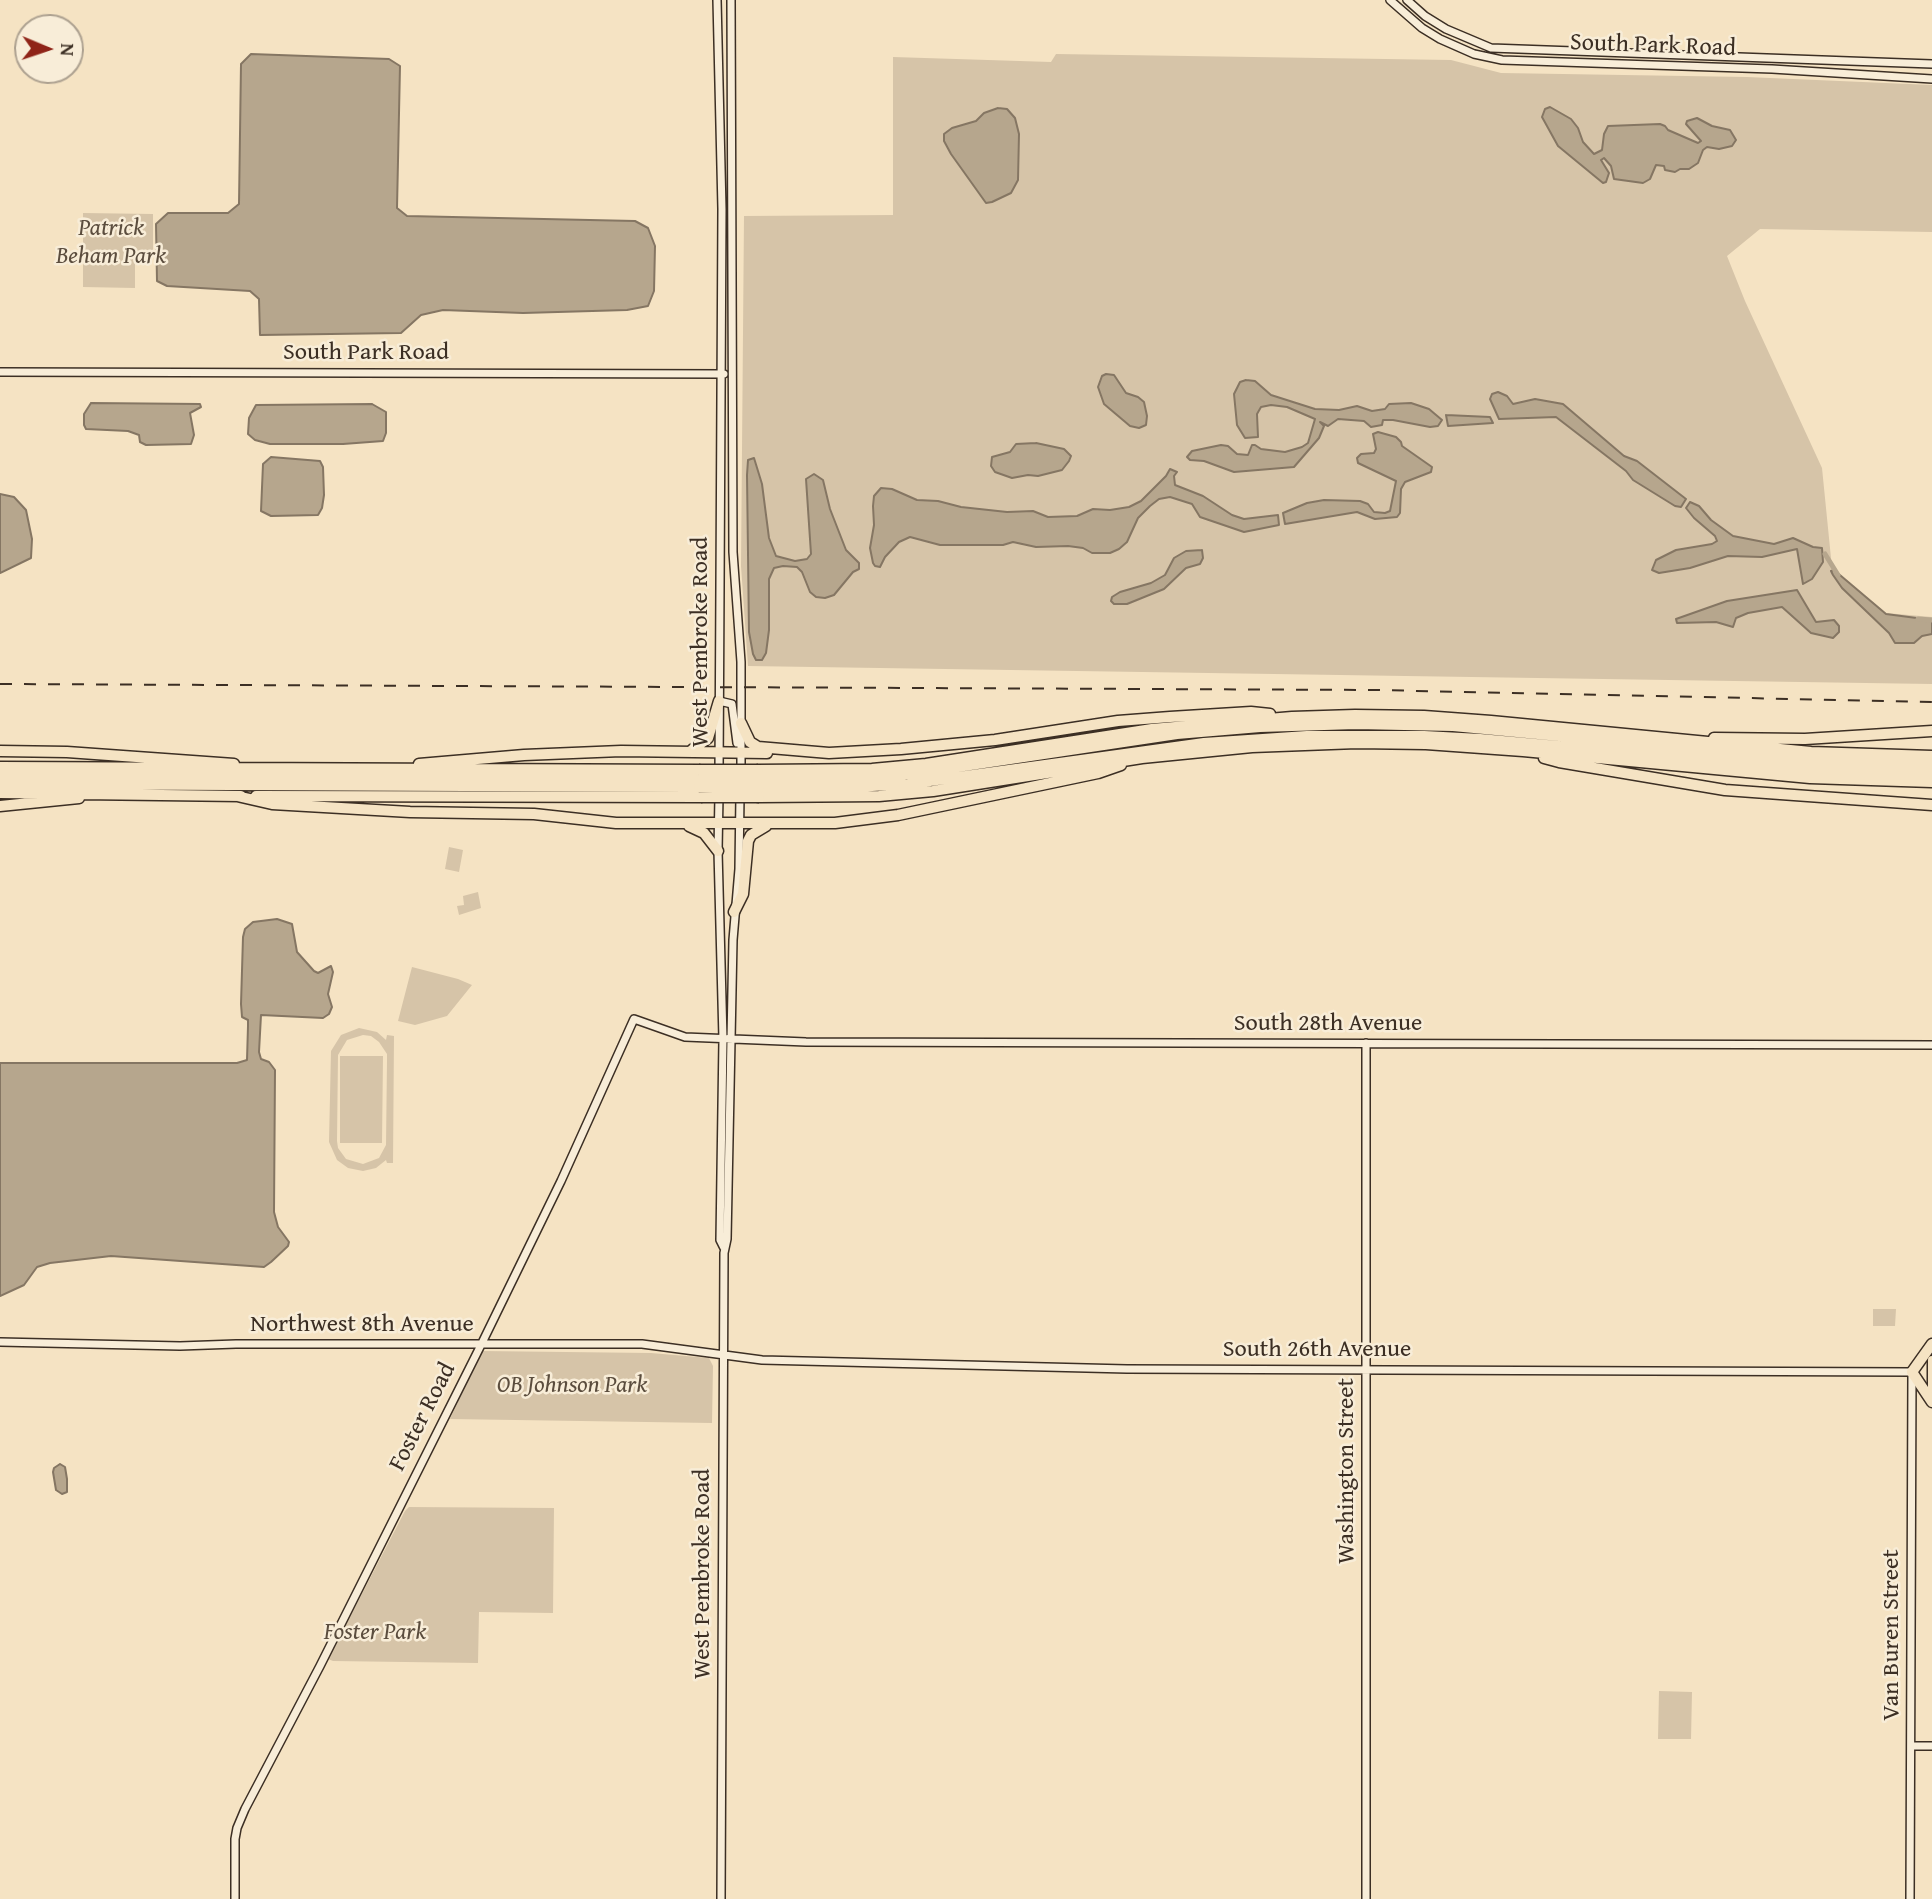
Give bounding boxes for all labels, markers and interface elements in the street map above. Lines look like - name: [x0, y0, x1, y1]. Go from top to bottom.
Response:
- north arrow: [14, 14, 84, 84]
- street label: South Park Road: [1570, 29, 1736, 63]
- text: N: [54, 43, 82, 56]
- park label: Patrick Beham Park: [56, 215, 166, 271]
- street label: South Park Road: [283, 339, 449, 367]
- street label: West Pembroke Road: [687, 537, 715, 747]
- street label: South 28th Avenue: [1234, 1010, 1422, 1038]
- street label: Northwest 8th Avenue: [250, 1311, 474, 1339]
- street label: South 26th Avenue: [1223, 1336, 1411, 1364]
- street label: Foster Road: [383, 1358, 463, 1476]
- park label: OB Johnson Park: [497, 1372, 647, 1400]
- street label: Washington Street: [1333, 1378, 1361, 1564]
- street label: West Pembroke Road: [689, 1469, 717, 1679]
- street label: Van Buren Street: [1878, 1549, 1906, 1721]
- park label: Foster Park: [324, 1619, 426, 1647]

